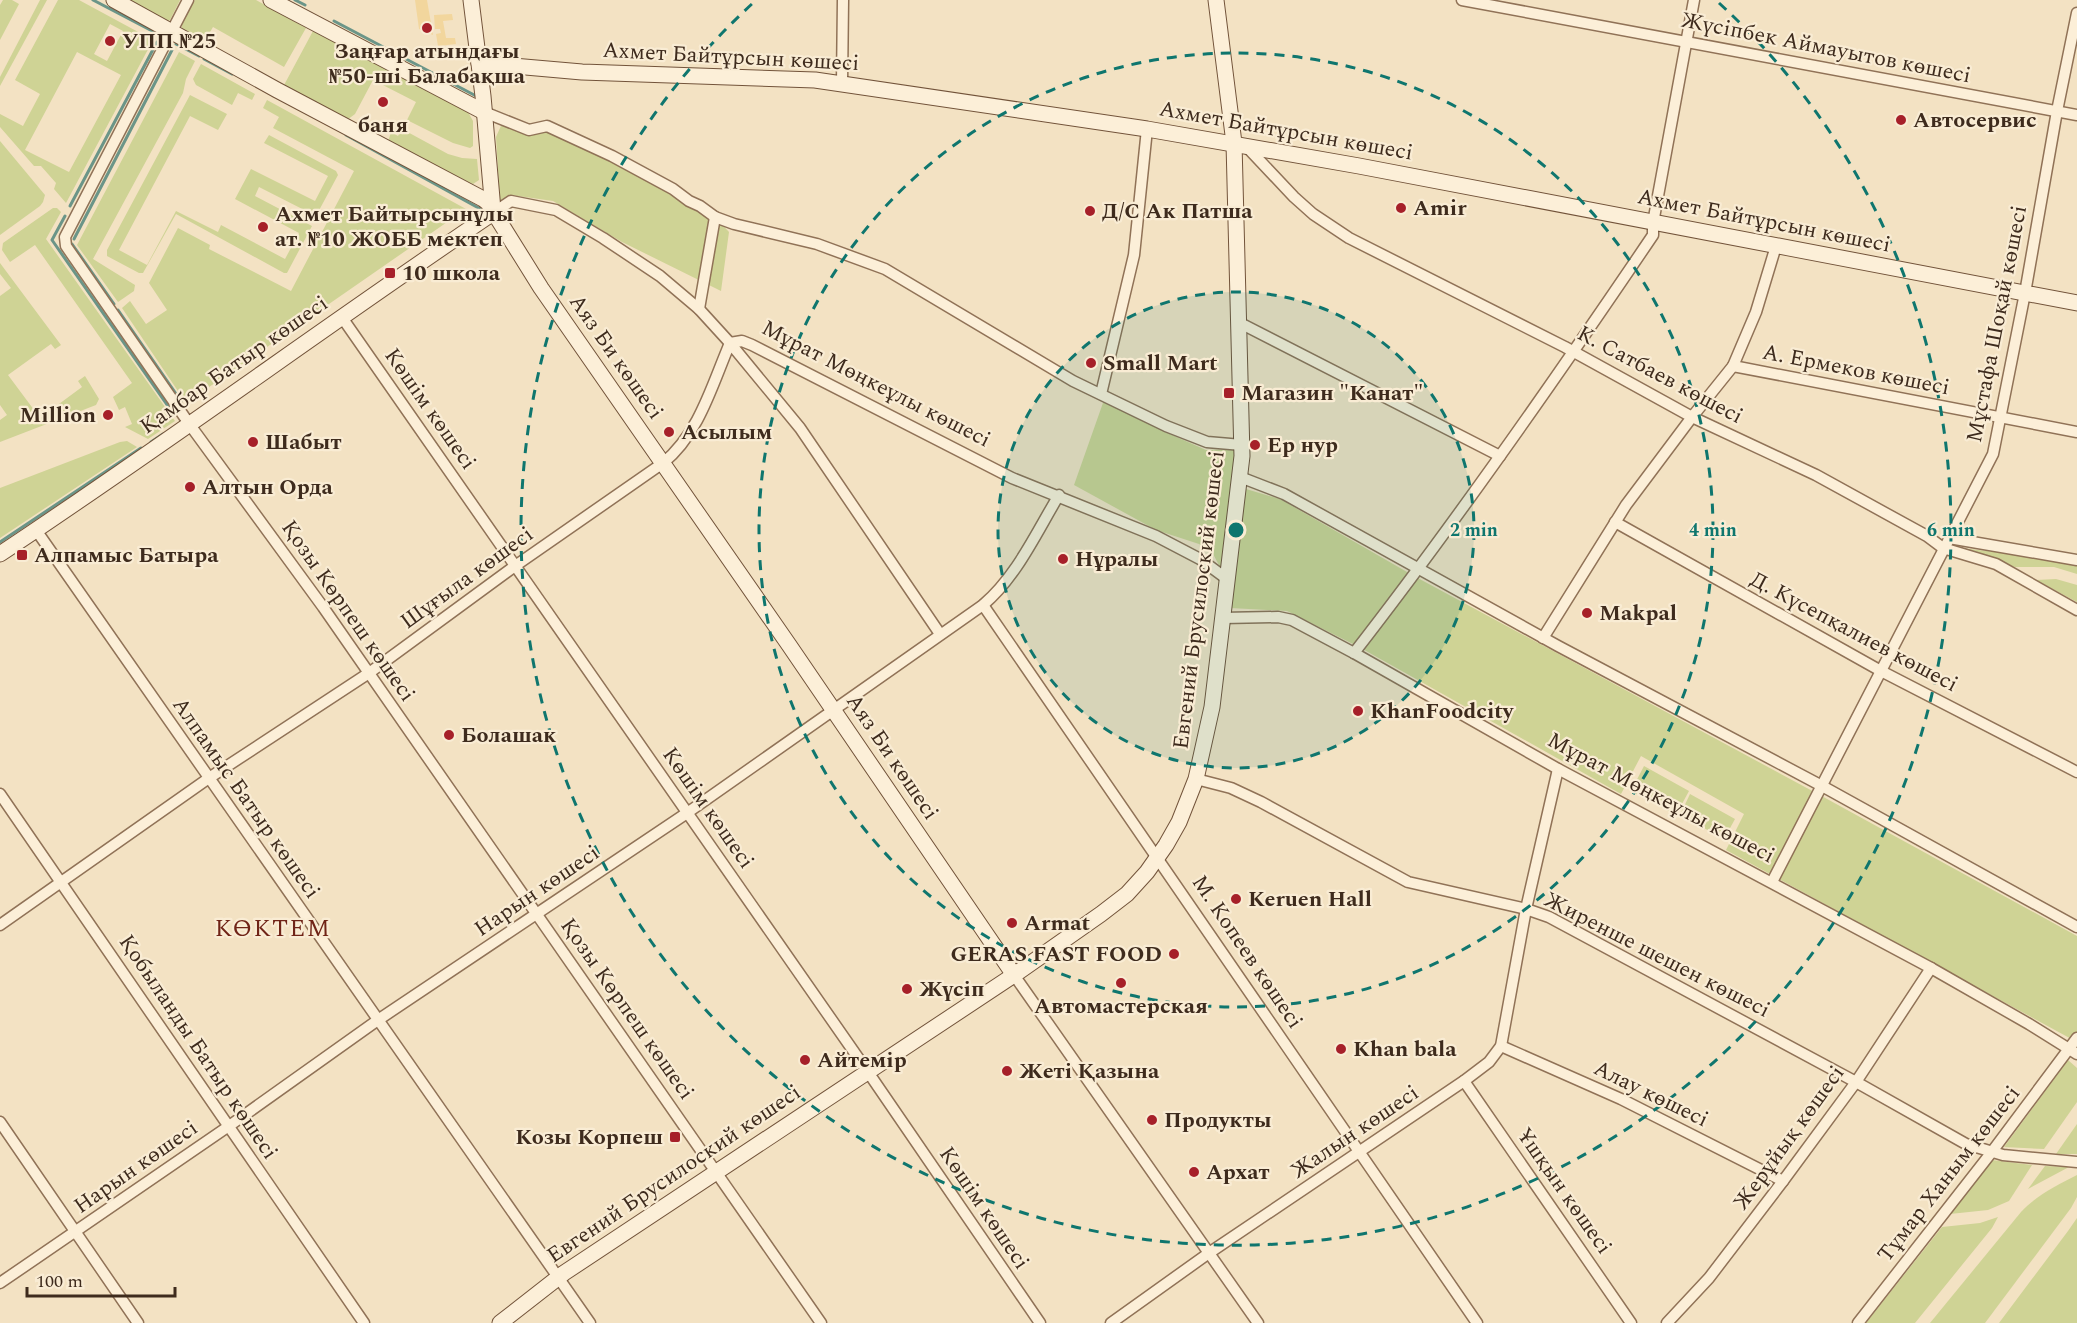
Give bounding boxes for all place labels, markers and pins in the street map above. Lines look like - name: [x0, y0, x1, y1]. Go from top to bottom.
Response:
- marker: Заңғар атындағы №50-ші Балабақша: [420, 21, 434, 35]
- place label: УПП №25: [122, 25, 216, 58]
- marker: УПП №25: [103, 34, 117, 48]
- place label: Заңғар атындағы №50-ші Балабақша: [329, 35, 526, 93]
- marker: баня: [376, 95, 390, 109]
- place label: Автосервис: [1913, 104, 2037, 137]
- place label: баня: [358, 109, 408, 142]
- marker: Автосервис: [1894, 113, 1908, 127]
- place label: Amir: [1413, 192, 1467, 225]
- place label: Д/С Ак Патша: [1102, 195, 1253, 228]
- place label: Ахмет Байтырсынұлы ат. №10 ЖОББ мектеп: [275, 198, 514, 256]
- marker: Amir: [1394, 201, 1408, 215]
- marker: Д/С Ак Патша: [1083, 204, 1097, 218]
- marker: Ахмет Байтырсынұлы ат. №10 ЖОББ мектеп: [256, 220, 270, 234]
- place label: 10 школа: [402, 257, 501, 290]
- marker: 10 школа: [383, 266, 397, 280]
- place label: Small Mart: [1103, 347, 1218, 380]
- marker: Small Mart: [1084, 356, 1098, 370]
- place label: Магазин "Канат": [1241, 377, 1423, 410]
- marker: Магазин "Канат": [1222, 386, 1236, 400]
- place label: Million: [19, 399, 96, 432]
- marker: Million: [101, 408, 115, 422]
- place label: Асылым: [681, 416, 772, 449]
- marker: Асылым: [662, 425, 676, 439]
- place label: Шабыт: [265, 426, 342, 459]
- place label: Ер нур: [1267, 429, 1338, 462]
- marker: Шабыт: [246, 435, 260, 449]
- marker: Ер нур: [1248, 438, 1262, 452]
- place label: Алтын Орда: [202, 471, 334, 504]
- marker: Алтын Орда: [183, 480, 197, 494]
- centre of rings: [1226, 520, 1246, 540]
- place label: Алпамыс Батыра: [34, 539, 219, 572]
- place label: Нұралы: [1075, 543, 1158, 576]
- marker: Алпамыс Батыра: [15, 548, 29, 562]
- marker: Нұралы: [1056, 552, 1070, 566]
- place label: Makpal: [1599, 597, 1677, 630]
- marker: Makpal: [1580, 606, 1594, 620]
- place label: KhanFoodcity: [1370, 695, 1515, 728]
- marker: KhanFoodcity: [1351, 704, 1365, 718]
- place label: Болашак: [461, 719, 557, 752]
- marker: Болашак: [442, 728, 456, 742]
- place label: Keruen Hall: [1248, 883, 1372, 916]
- marker: Keruen Hall: [1229, 892, 1243, 906]
- place label: Armat: [1024, 907, 1090, 940]
- marker: Armat: [1005, 916, 1019, 930]
- place label: GERAS FAST FOOD: [950, 938, 1162, 971]
- marker: GERAS FAST FOOD: [1167, 947, 1181, 961]
- place label: Жүсіп: [919, 973, 985, 1006]
- marker: Автомастерская: [1114, 976, 1128, 990]
- marker: Жүсіп: [900, 982, 914, 996]
- place label: Автомастерская: [1034, 990, 1208, 1023]
- place label: Khan bala: [1353, 1033, 1457, 1066]
- marker: Khan bala: [1334, 1042, 1348, 1056]
- place label: Айтемір: [817, 1044, 907, 1077]
- marker: Айтемір: [798, 1053, 812, 1067]
- place label: Жеті Қазына: [1019, 1055, 1160, 1088]
- marker: Жеті Қазына: [1000, 1064, 1014, 1078]
- place label: Продукты: [1164, 1104, 1272, 1137]
- marker: Продукты: [1145, 1113, 1159, 1127]
- place label: Козы Корпеш: [515, 1121, 663, 1154]
- marker: Козы Корпеш: [668, 1130, 682, 1144]
- place label: Архат: [1206, 1156, 1270, 1189]
- marker: Архат: [1187, 1165, 1201, 1179]

